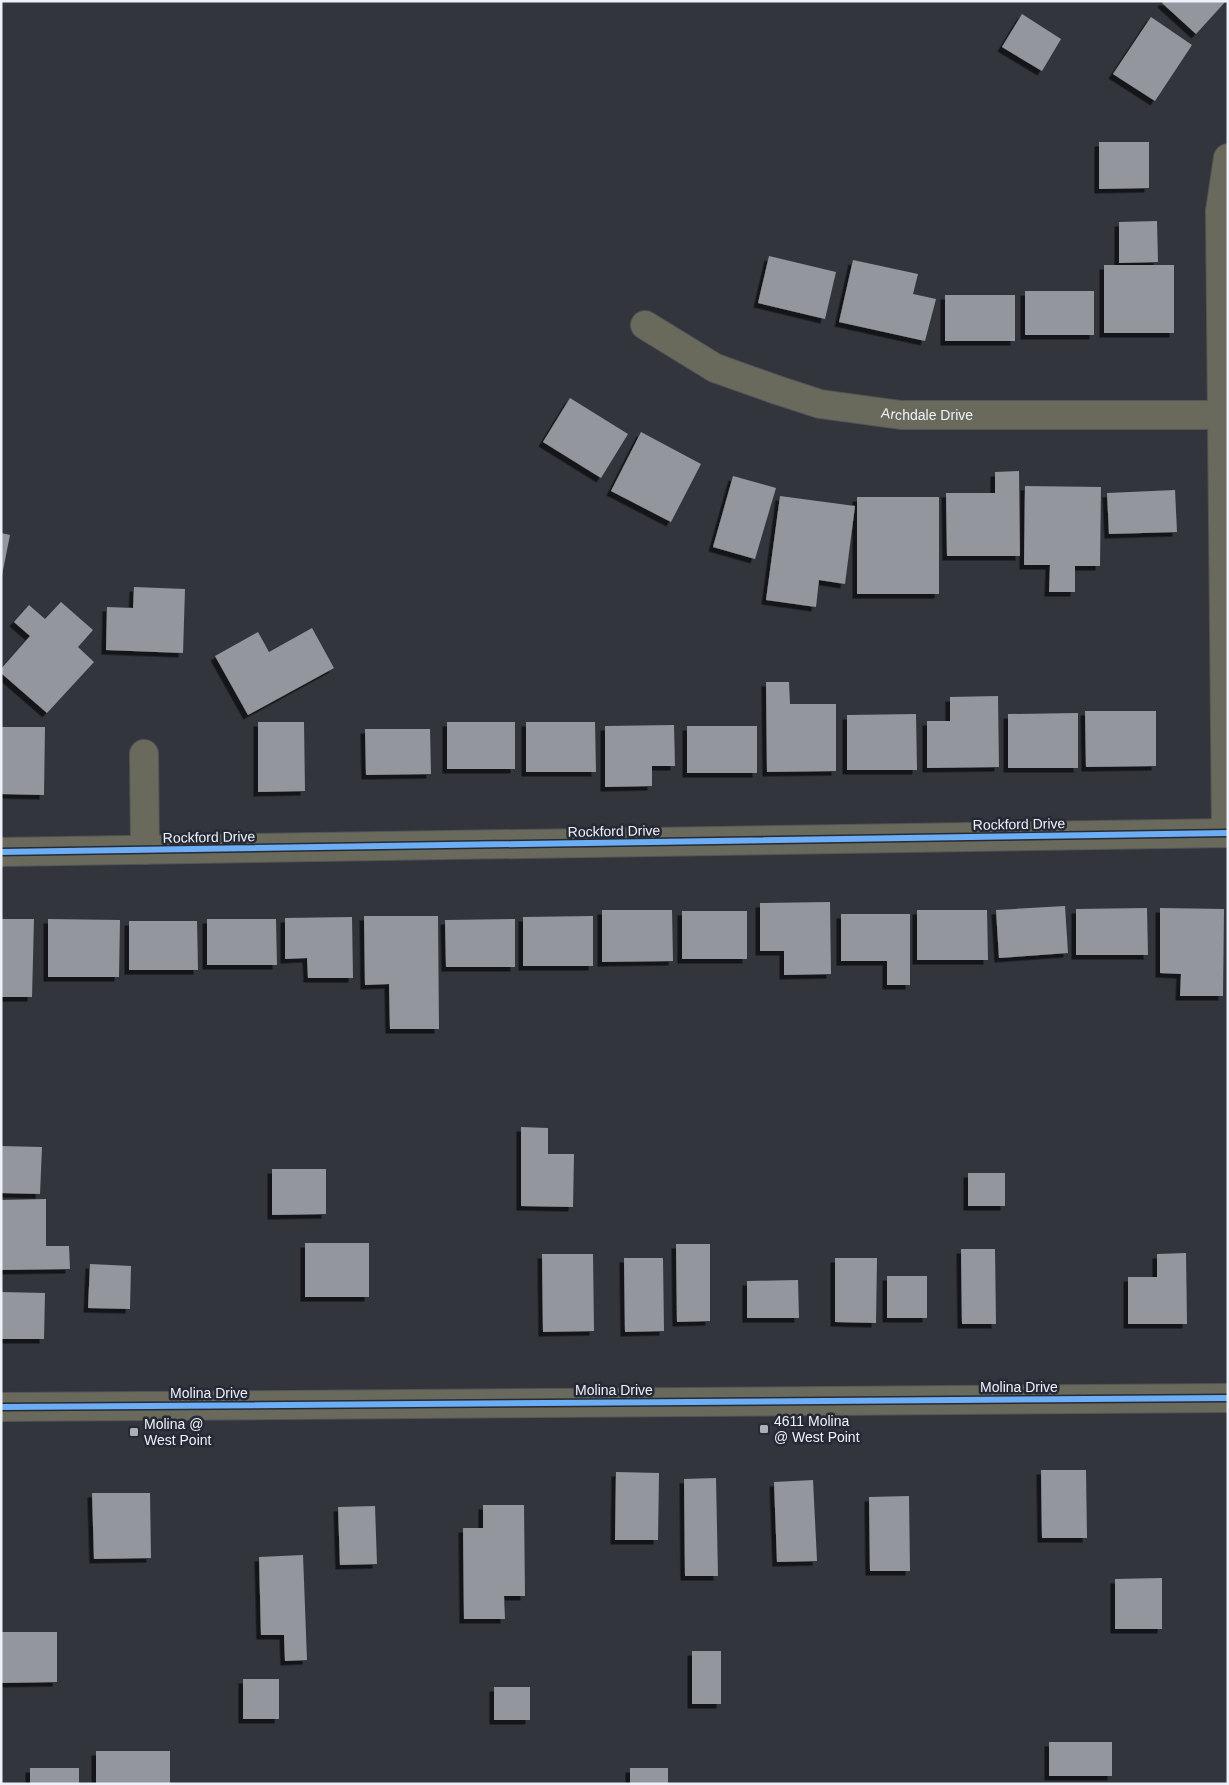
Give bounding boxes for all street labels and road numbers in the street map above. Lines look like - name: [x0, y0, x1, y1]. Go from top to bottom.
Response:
- street label: Archdale Drive: [880, 404, 973, 423]
- street label: Rockford Drive: [973, 815, 1066, 833]
- street label: Rockford Drive: [568, 822, 661, 840]
- street label: Rockford Drive: [163, 828, 256, 846]
- street label: Molina Drive: [980, 1379, 1058, 1395]
- street label: Molina Drive: [575, 1382, 653, 1398]
- street label: Molina Drive: [170, 1385, 248, 1401]

